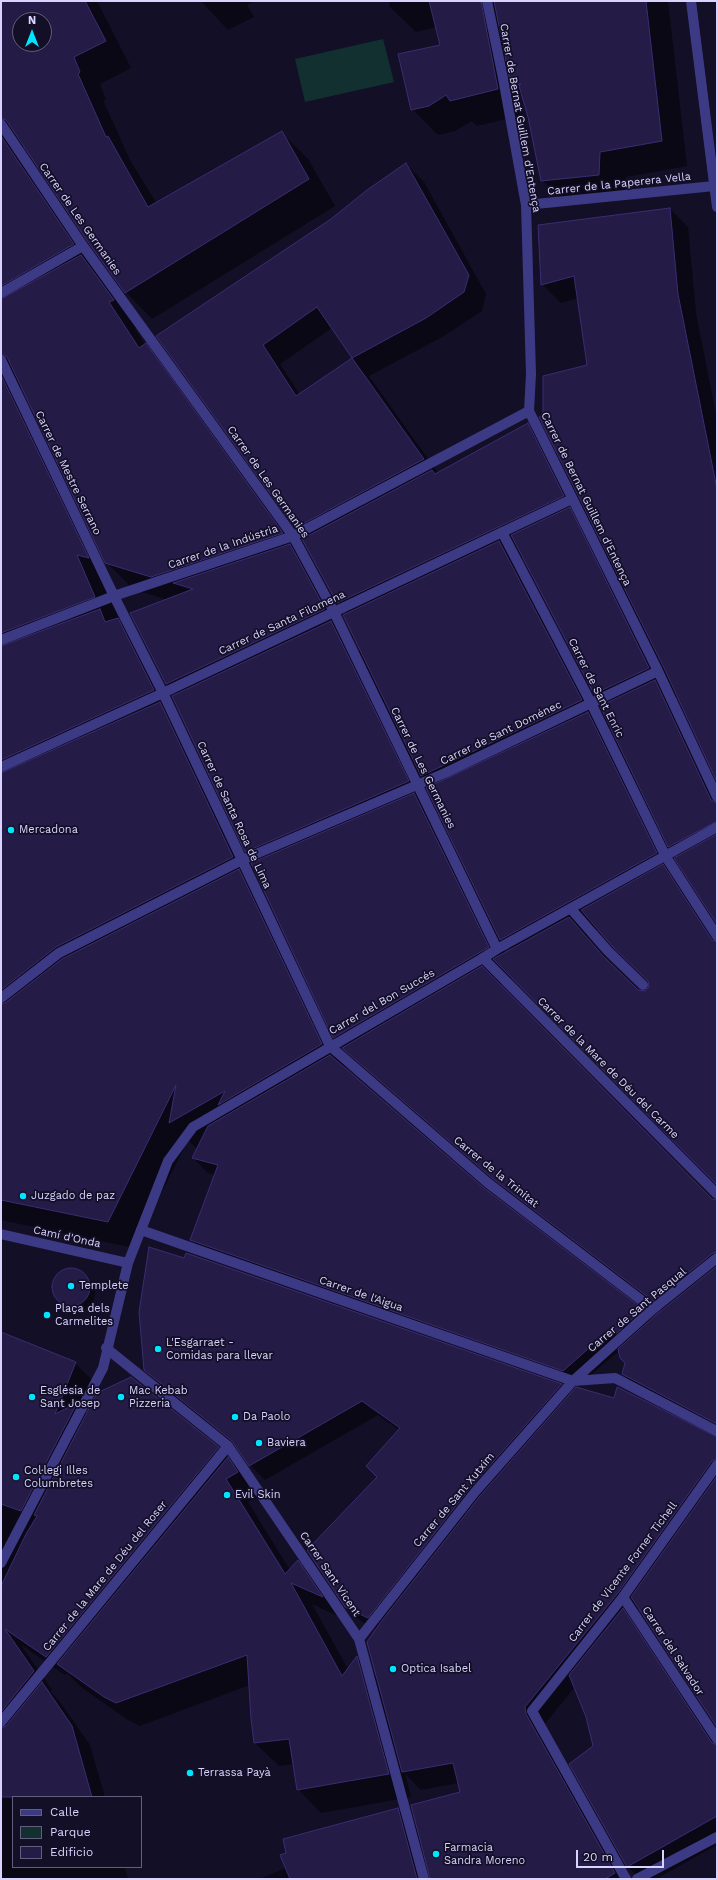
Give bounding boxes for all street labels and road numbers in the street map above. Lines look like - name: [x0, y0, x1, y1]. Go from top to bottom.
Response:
- street label: Carrer de Bernat Guillem d'Entença: [497, 22, 543, 214]
- street label: Carrer de Les Germanies: [36, 160, 124, 278]
- street label: Carrer de la Paperera Vella: [546, 170, 692, 198]
- street label: Carrer de Mestre Serrano: [32, 409, 104, 537]
- street label: Carrer de Bernat Guillem d'Entença: [538, 410, 634, 588]
- street label: Carrer de Les Germanies: [224, 423, 312, 541]
- street label: Carrer de la Indústria: [166, 522, 280, 572]
- street label: Carrer de Santa Filomena: [217, 588, 347, 658]
- street label: Carrer de Sant Enric: [565, 636, 627, 740]
- street label: Carrer de Sant Doménec: [438, 698, 564, 768]
- street label: Carrer de Les Germanies: [388, 705, 458, 831]
- street label: Carrer de Santa Rosa de Lima: [194, 739, 274, 891]
- street label: Carrer del Bon Succés: [327, 966, 437, 1038]
- street label: Carrer de la Mare de Déu del Carme: [534, 994, 682, 1142]
- street label: Carrer de la Trinitat: [451, 1134, 541, 1210]
- street label: Camí d'Onda: [32, 1223, 102, 1251]
- street label: Carrer de Sant Pasqual: [585, 1265, 689, 1355]
- street label: Carrer de l'Aigua: [317, 1273, 405, 1315]
- street label: Carrer de Sant Xutxim: [411, 1450, 497, 1550]
- street label: Carrer de la Mare de Déu del Roser: [40, 1498, 170, 1654]
- street label: Carrer de Vicente Forner Tichell: [566, 1499, 680, 1645]
- street label: Carrer Sant Vicent: [297, 1529, 363, 1619]
- street label: Carrer del Salvador: [639, 1604, 707, 1698]

